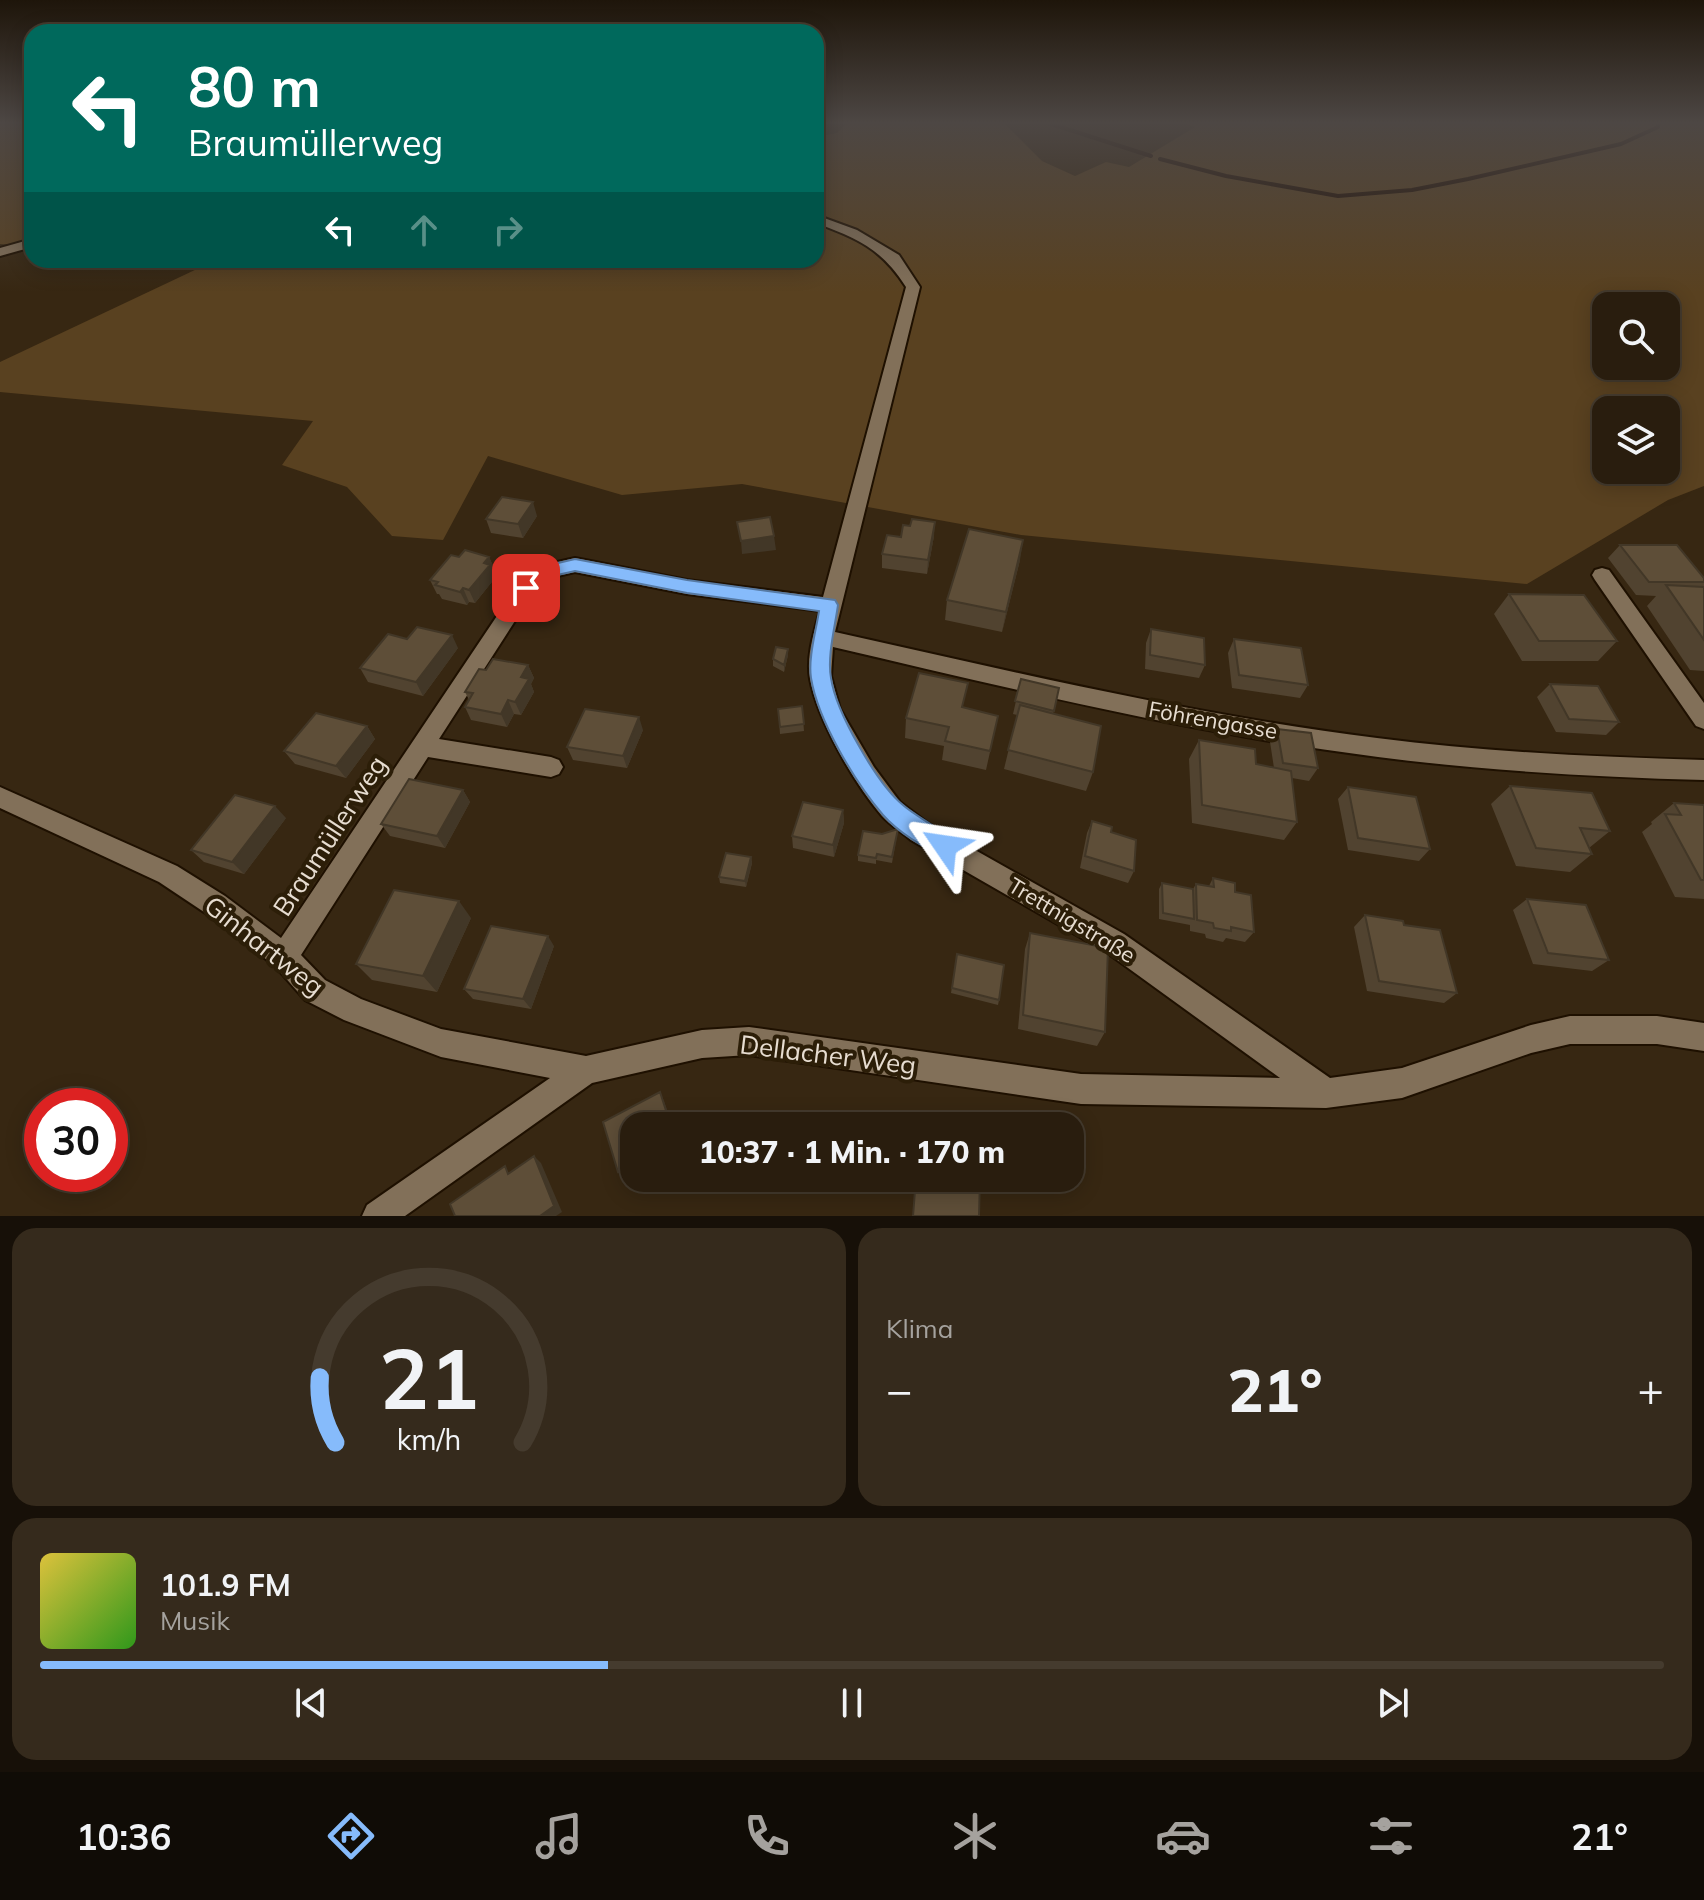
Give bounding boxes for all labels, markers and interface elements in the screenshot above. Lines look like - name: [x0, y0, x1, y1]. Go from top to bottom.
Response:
- text: 80 m: [188, 51, 321, 121]
- icon: left: [56, 56, 160, 160]
- text: Braumüllerweg: [188, 120, 443, 165]
- icon: left: [318, 208, 362, 252]
- icon: ahead: [402, 208, 446, 252]
- icon: right: [486, 208, 530, 252]
- map controls: [1592, 292, 1680, 484]
- button: search: [1592, 292, 1680, 380]
- button: layers: [1592, 396, 1680, 484]
- pin: [492, 554, 560, 622]
- icon: arrive: [504, 566, 548, 610]
- street label: Föhrengasse: [1146, 695, 1280, 745]
- street label: Braumüllerweg: [266, 749, 394, 922]
- position arrow: [903, 804, 987, 888]
- street label: Trettnigstraße: [1003, 871, 1141, 969]
- street label: Ginhartweg: [198, 889, 331, 1003]
- street label: Dellacher Weg: [738, 1027, 918, 1082]
- speed limit sign: 30: [24, 1088, 128, 1192]
- text: 10:37 · 1 Min. · 170 m: [699, 1133, 1005, 1171]
- text: Klima: [886, 1312, 953, 1345]
- text: 21: [379, 1325, 479, 1430]
- text: 21°: [1227, 1352, 1323, 1427]
- text: −: [886, 1362, 912, 1417]
- text: +: [1638, 1362, 1664, 1417]
- text: km/h: [397, 1421, 461, 1457]
- text: 101.9 FM: [160, 1566, 291, 1604]
- text: Musik: [160, 1604, 230, 1637]
- icon: previous: [289, 1681, 333, 1725]
- icon: pause: [830, 1681, 874, 1725]
- icon: next: [1371, 1681, 1415, 1725]
- icon: directions: [323, 1808, 379, 1864]
- icon: music: [531, 1808, 587, 1864]
- icon: phone: [739, 1808, 795, 1864]
- icon: climate: [947, 1808, 1003, 1864]
- icon: car: [1155, 1808, 1211, 1864]
- icon: filters: [1363, 1808, 1419, 1864]
- text: 10:36: [76, 1814, 171, 1859]
- text: 21°: [1571, 1814, 1628, 1859]

